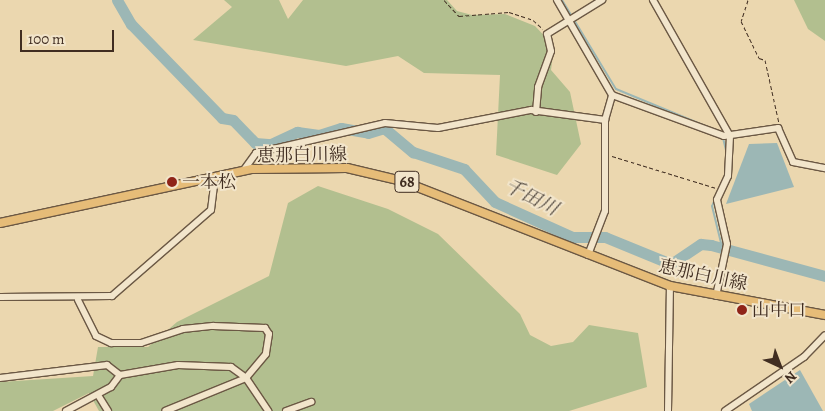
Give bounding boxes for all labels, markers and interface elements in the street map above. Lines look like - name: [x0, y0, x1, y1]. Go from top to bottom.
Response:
- scale bar: [22, 20, 116, 52]
- text: 100 m: [28, 29, 65, 49]
- street label: 恵那白川線: [257, 143, 347, 167]
- road number: 68: [393, 168, 421, 196]
- place label: 一本松: [182, 171, 236, 193]
- water label: 千田川: [500, 175, 562, 221]
- marker: 一本松: [166, 176, 178, 188]
- street label: 恵那白川線: [657, 255, 749, 295]
- place label: 山中口: [752, 299, 806, 321]
- marker: 山中口: [736, 304, 748, 316]
- north arrow: [755, 341, 805, 391]
- text: N: [780, 367, 801, 388]

